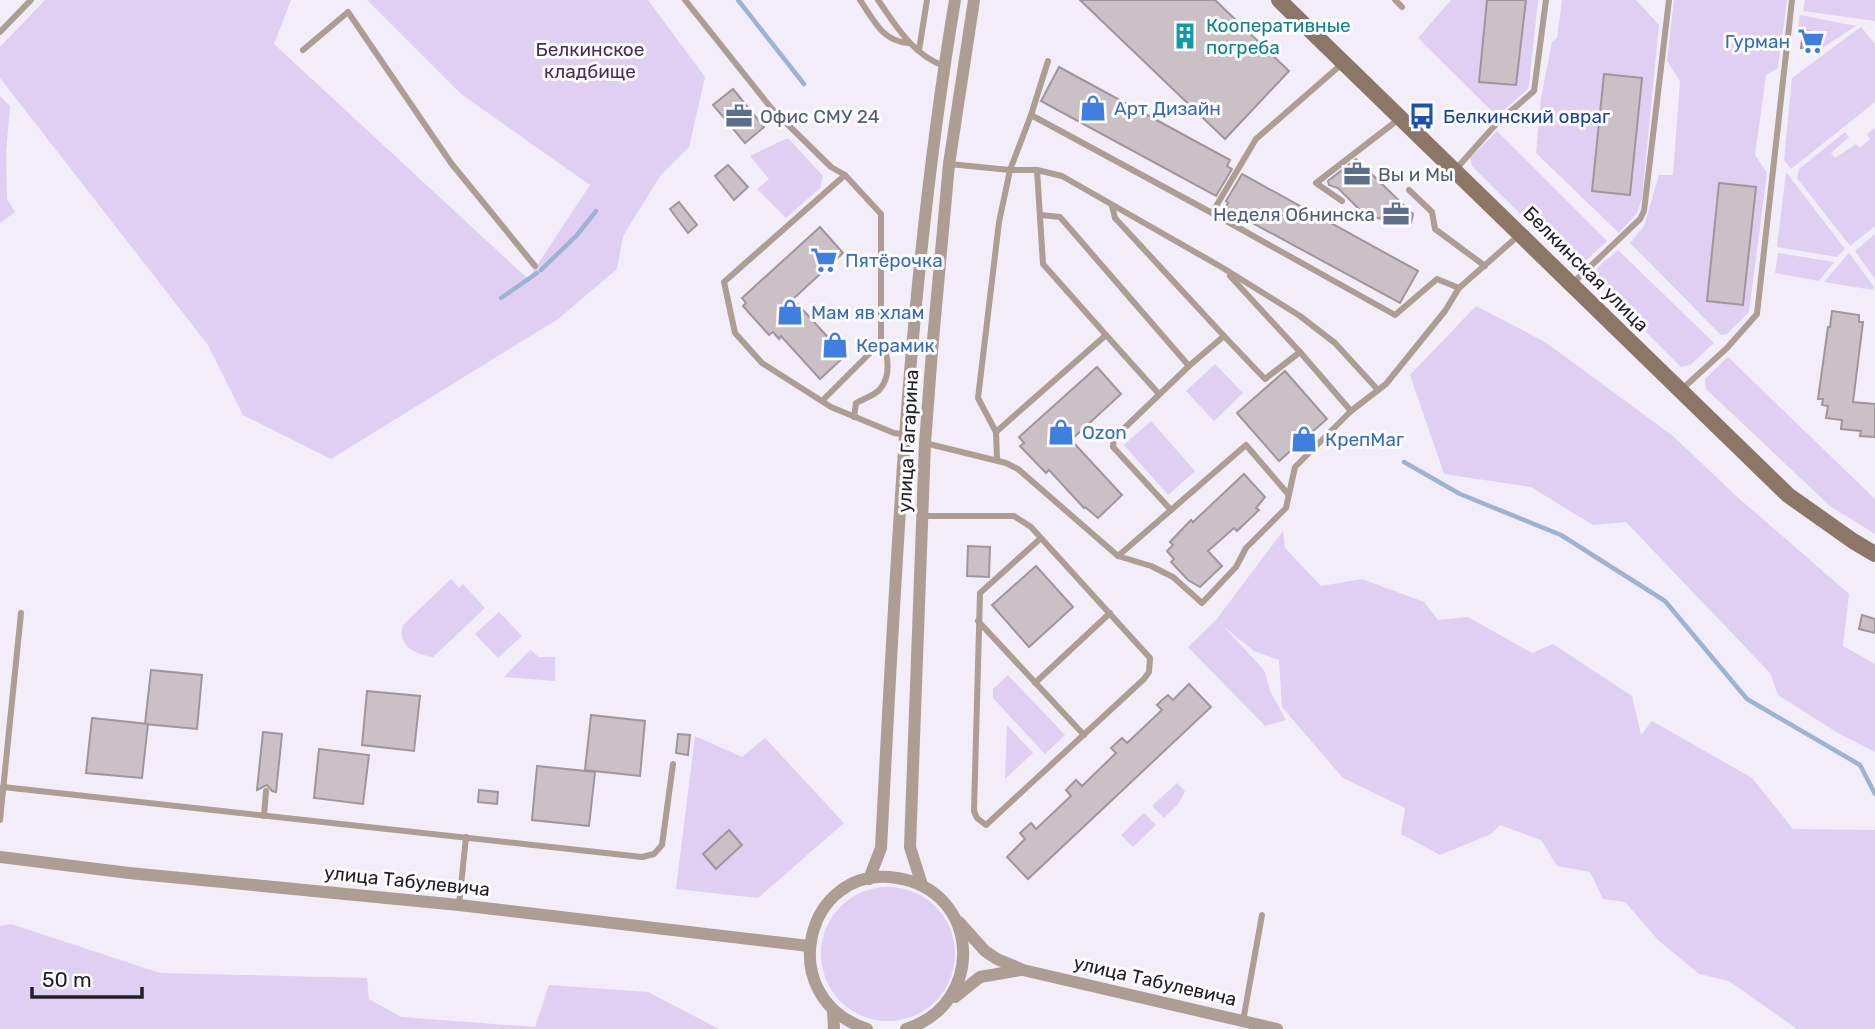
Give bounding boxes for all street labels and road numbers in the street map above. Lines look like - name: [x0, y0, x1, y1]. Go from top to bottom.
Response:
- street label: Белкинская улица: [1519, 202, 1653, 336]
- street label: улица Гагарина: [893, 369, 923, 513]
- street label: улица Табулевича: [323, 861, 491, 901]
- street label: улица Табулевича: [1071, 951, 1239, 1011]

